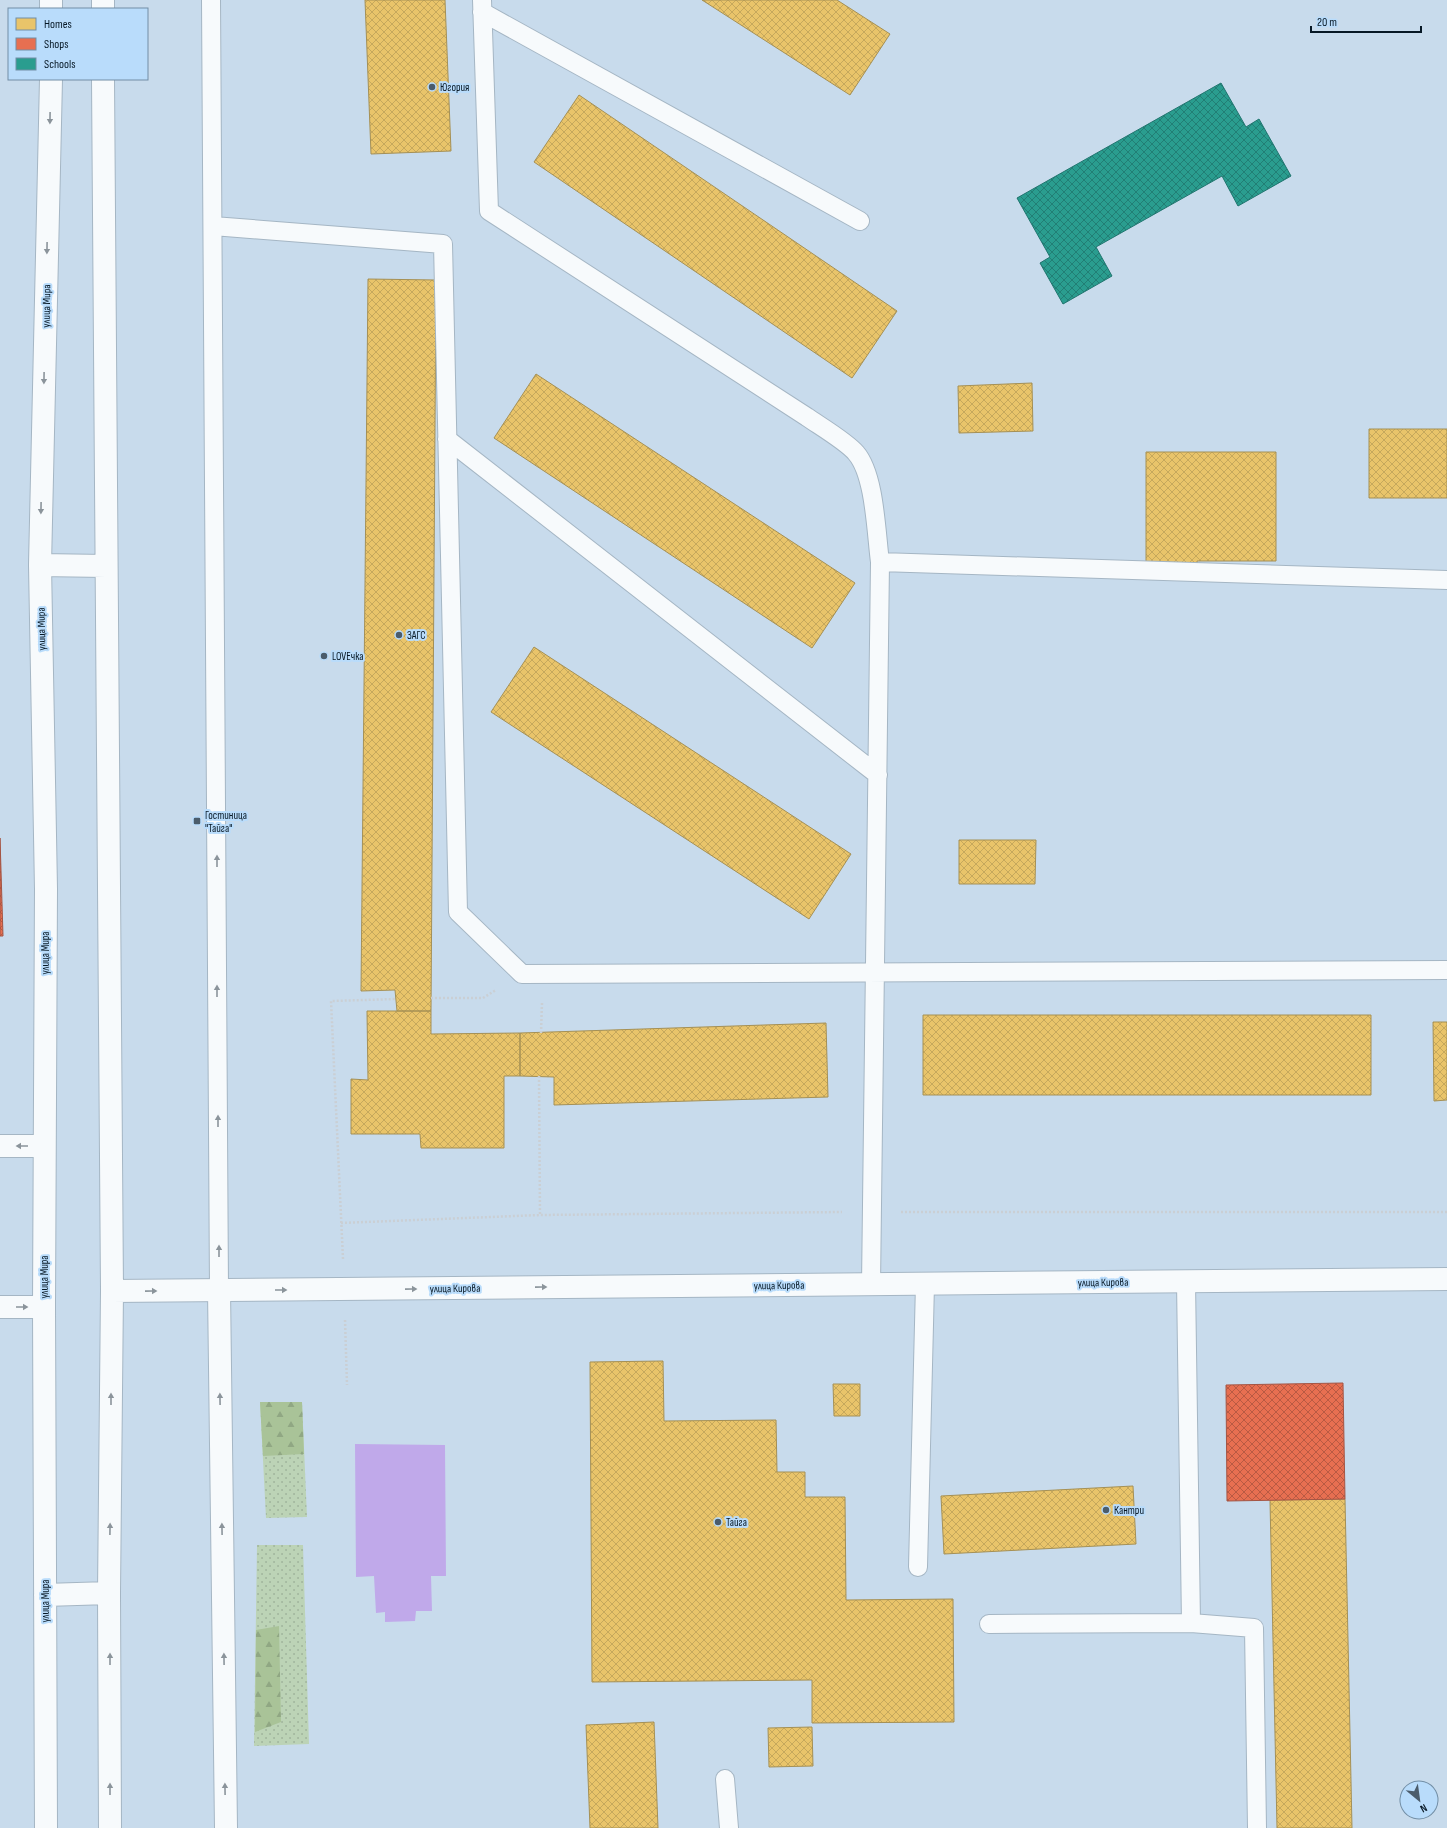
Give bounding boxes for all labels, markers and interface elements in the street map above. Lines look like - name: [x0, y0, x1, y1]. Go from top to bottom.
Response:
- legend: [8, 8, 148, 80]
- scale bar: [1311, 8, 1421, 34]
- text: 20 m: [1317, 15, 1337, 30]
- text: Homes: [44, 17, 72, 32]
- text: Shops: [44, 37, 69, 52]
- text: Schools: [44, 57, 76, 72]
- place label: Югория: [440, 81, 469, 94]
- marker: Югория: [427, 82, 437, 92]
- one-way arrow: [47, 112, 54, 124]
- one-way arrow: [44, 242, 51, 254]
- street label: улица Мира: [40, 284, 53, 328]
- one-way arrow: [41, 372, 47, 385]
- one-way arrow: [38, 502, 44, 515]
- street label: улица Мира: [35, 607, 48, 651]
- place label: ЗАГС: [407, 629, 426, 642]
- marker: ЗАГС: [394, 630, 404, 640]
- place label: LOVEчка: [332, 650, 363, 663]
- marker: LOVEчка: [319, 651, 329, 661]
- place label: Гостиница "Тайга": [205, 809, 247, 835]
- marker: Гостиница "Тайга": [192, 816, 202, 826]
- one-way arrow: [213, 855, 220, 867]
- street label: улица Мира: [39, 931, 52, 975]
- one-way arrow: [214, 984, 220, 997]
- one-way arrow: [215, 1114, 221, 1127]
- one-way arrow: [15, 1143, 28, 1149]
- one-way arrow: [216, 1244, 222, 1257]
- street label: улица Мира: [38, 1255, 51, 1299]
- street label: улица Кирова: [1078, 1276, 1128, 1289]
- street label: улица Кирова: [754, 1279, 804, 1292]
- street label: улица Кирова: [430, 1282, 480, 1295]
- one-way arrow: [535, 1284, 547, 1291]
- one-way arrow: [405, 1286, 418, 1292]
- one-way arrow: [275, 1287, 288, 1293]
- one-way arrow: [145, 1288, 158, 1294]
- one-way arrow: [16, 1304, 29, 1310]
- one-way arrow: [108, 1392, 114, 1405]
- one-way arrow: [217, 1393, 224, 1405]
- place label: Кантри: [1114, 1504, 1144, 1517]
- marker: Кантри: [1101, 1505, 1111, 1515]
- place label: Тайга: [726, 1516, 747, 1529]
- marker: Тайга: [713, 1517, 723, 1527]
- one-way arrow: [107, 1522, 113, 1535]
- one-way arrow: [219, 1522, 225, 1535]
- street label: улица Мира: [39, 1579, 52, 1623]
- one-way arrow: [221, 1652, 227, 1665]
- one-way arrow: [106, 1653, 113, 1665]
- north arrow: [1399, 1780, 1439, 1820]
- one-way arrow: [107, 1782, 113, 1795]
- one-way arrow: [222, 1782, 228, 1795]
- text: N: [1418, 1801, 1429, 1815]

